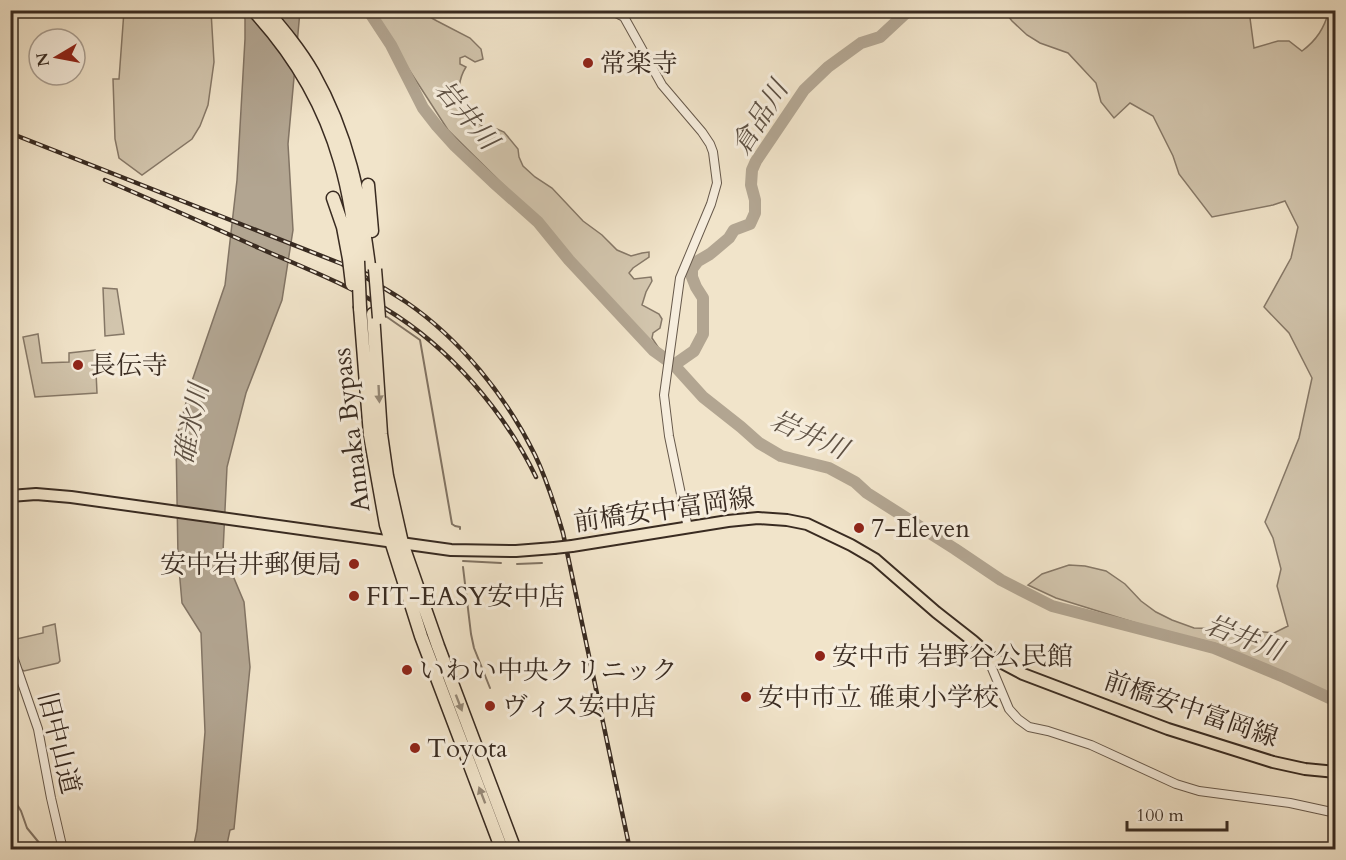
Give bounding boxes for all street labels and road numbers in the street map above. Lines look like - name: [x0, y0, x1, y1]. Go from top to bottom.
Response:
- street label: Annaka Bypass: [324, 346, 378, 514]
- street label: 前橋安中富岡線: [571, 480, 757, 540]
- street label: 前橋安中富岡線: [1099, 663, 1283, 755]
- street label: 旧中山道: [29, 688, 89, 798]

